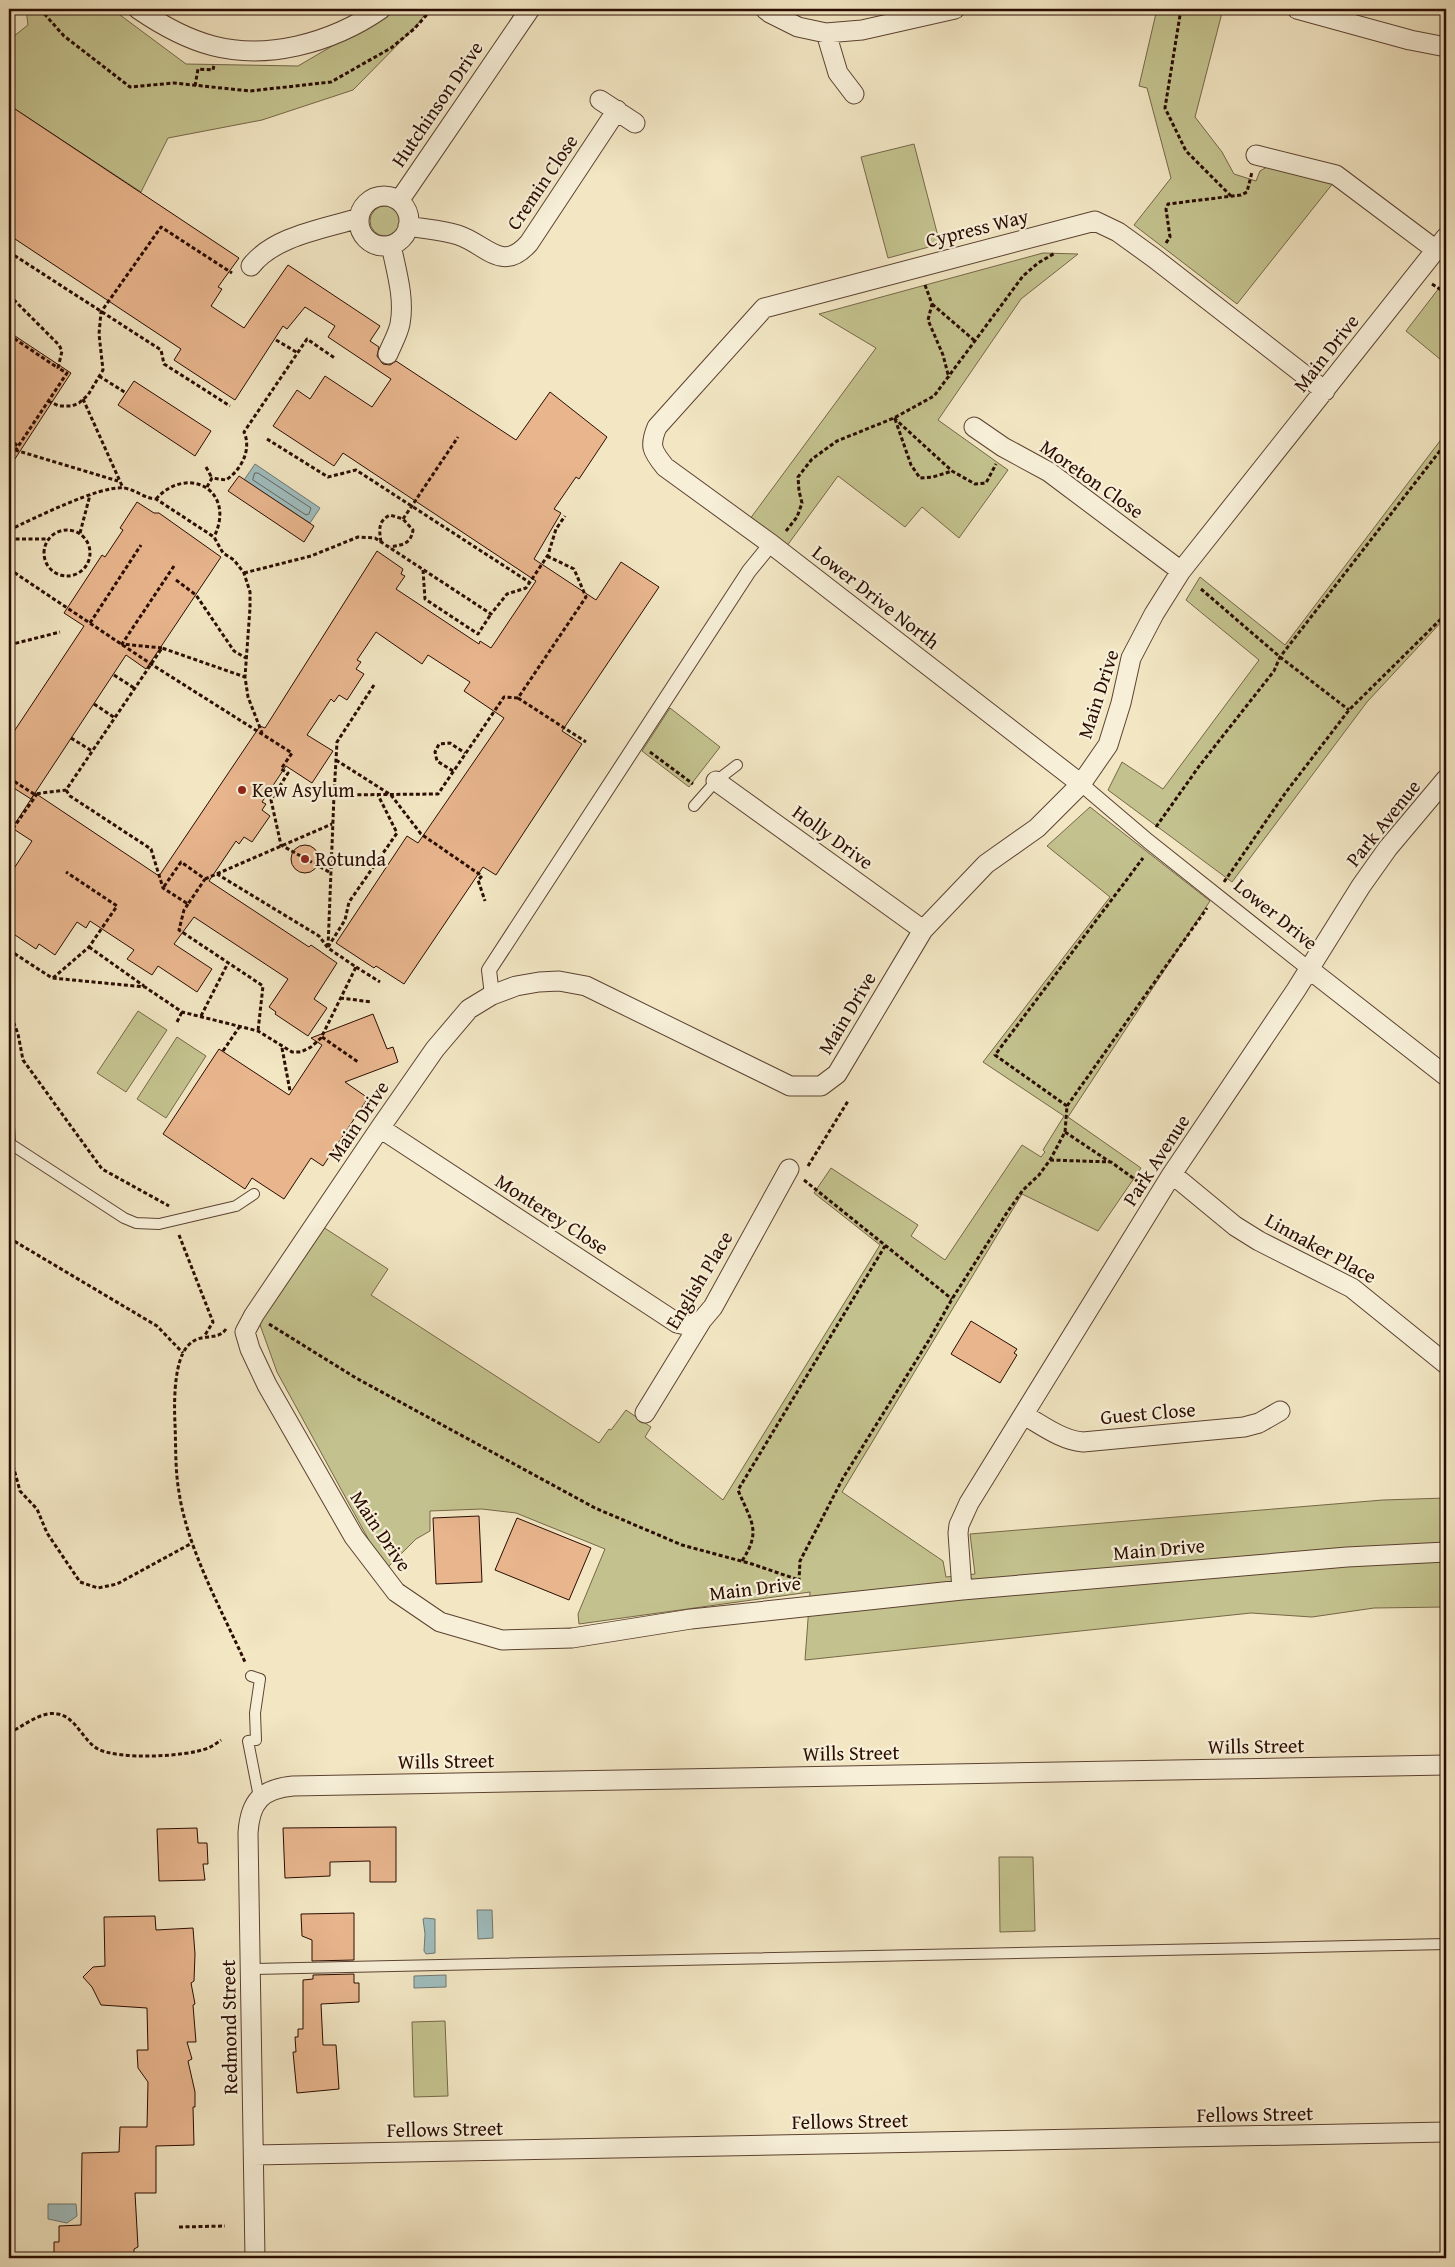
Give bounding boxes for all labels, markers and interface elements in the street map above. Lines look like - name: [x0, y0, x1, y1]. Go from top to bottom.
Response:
- street label: Hutchinson Drive: [384, 35, 490, 173]
- street label: Cremin Close: [499, 128, 584, 235]
- street label: Cypress Way: [922, 201, 1031, 254]
- street label: Main Drive: [1286, 308, 1365, 398]
- street label: Moreton Close: [1034, 432, 1150, 525]
- street label: Lower Drive North: [806, 538, 946, 656]
- street label: Main Drive: [1070, 646, 1126, 742]
- street label: Park Avenue: [1338, 773, 1427, 872]
- place label: Kew Asylum: [252, 775, 355, 804]
- marker: Kew Asylum: [236, 784, 248, 796]
- street label: Holly Drive: [787, 797, 880, 876]
- place label: Rotunda: [315, 844, 387, 873]
- marker: Rotunda: [299, 853, 311, 865]
- street label: Lower Drive: [1228, 871, 1324, 956]
- street label: Main Drive: [810, 966, 883, 1060]
- street label: Main Drive: [320, 1074, 395, 1167]
- street label: Park Avenue: [1115, 1108, 1196, 1211]
- street label: Monterey Close: [490, 1166, 615, 1261]
- street label: Linnaker Place: [1260, 1205, 1382, 1290]
- street label: English Place: [658, 1225, 739, 1334]
- street label: Guest Close: [1099, 1394, 1197, 1431]
- street label: Main Drive: [344, 1484, 419, 1577]
- street label: Main Drive: [1112, 1530, 1206, 1567]
- street label: Main Drive: [708, 1568, 802, 1608]
- street label: Wills Street: [1207, 1730, 1305, 1761]
- street label: Wills Street: [802, 1737, 900, 1768]
- street label: Wills Street: [397, 1745, 495, 1776]
- street label: Redmond Street: [213, 1959, 244, 2095]
- street label: Fellows Street: [1196, 2098, 1314, 2129]
- street label: Fellows Street: [791, 2105, 909, 2136]
- street label: Fellows Street: [386, 2113, 504, 2144]

